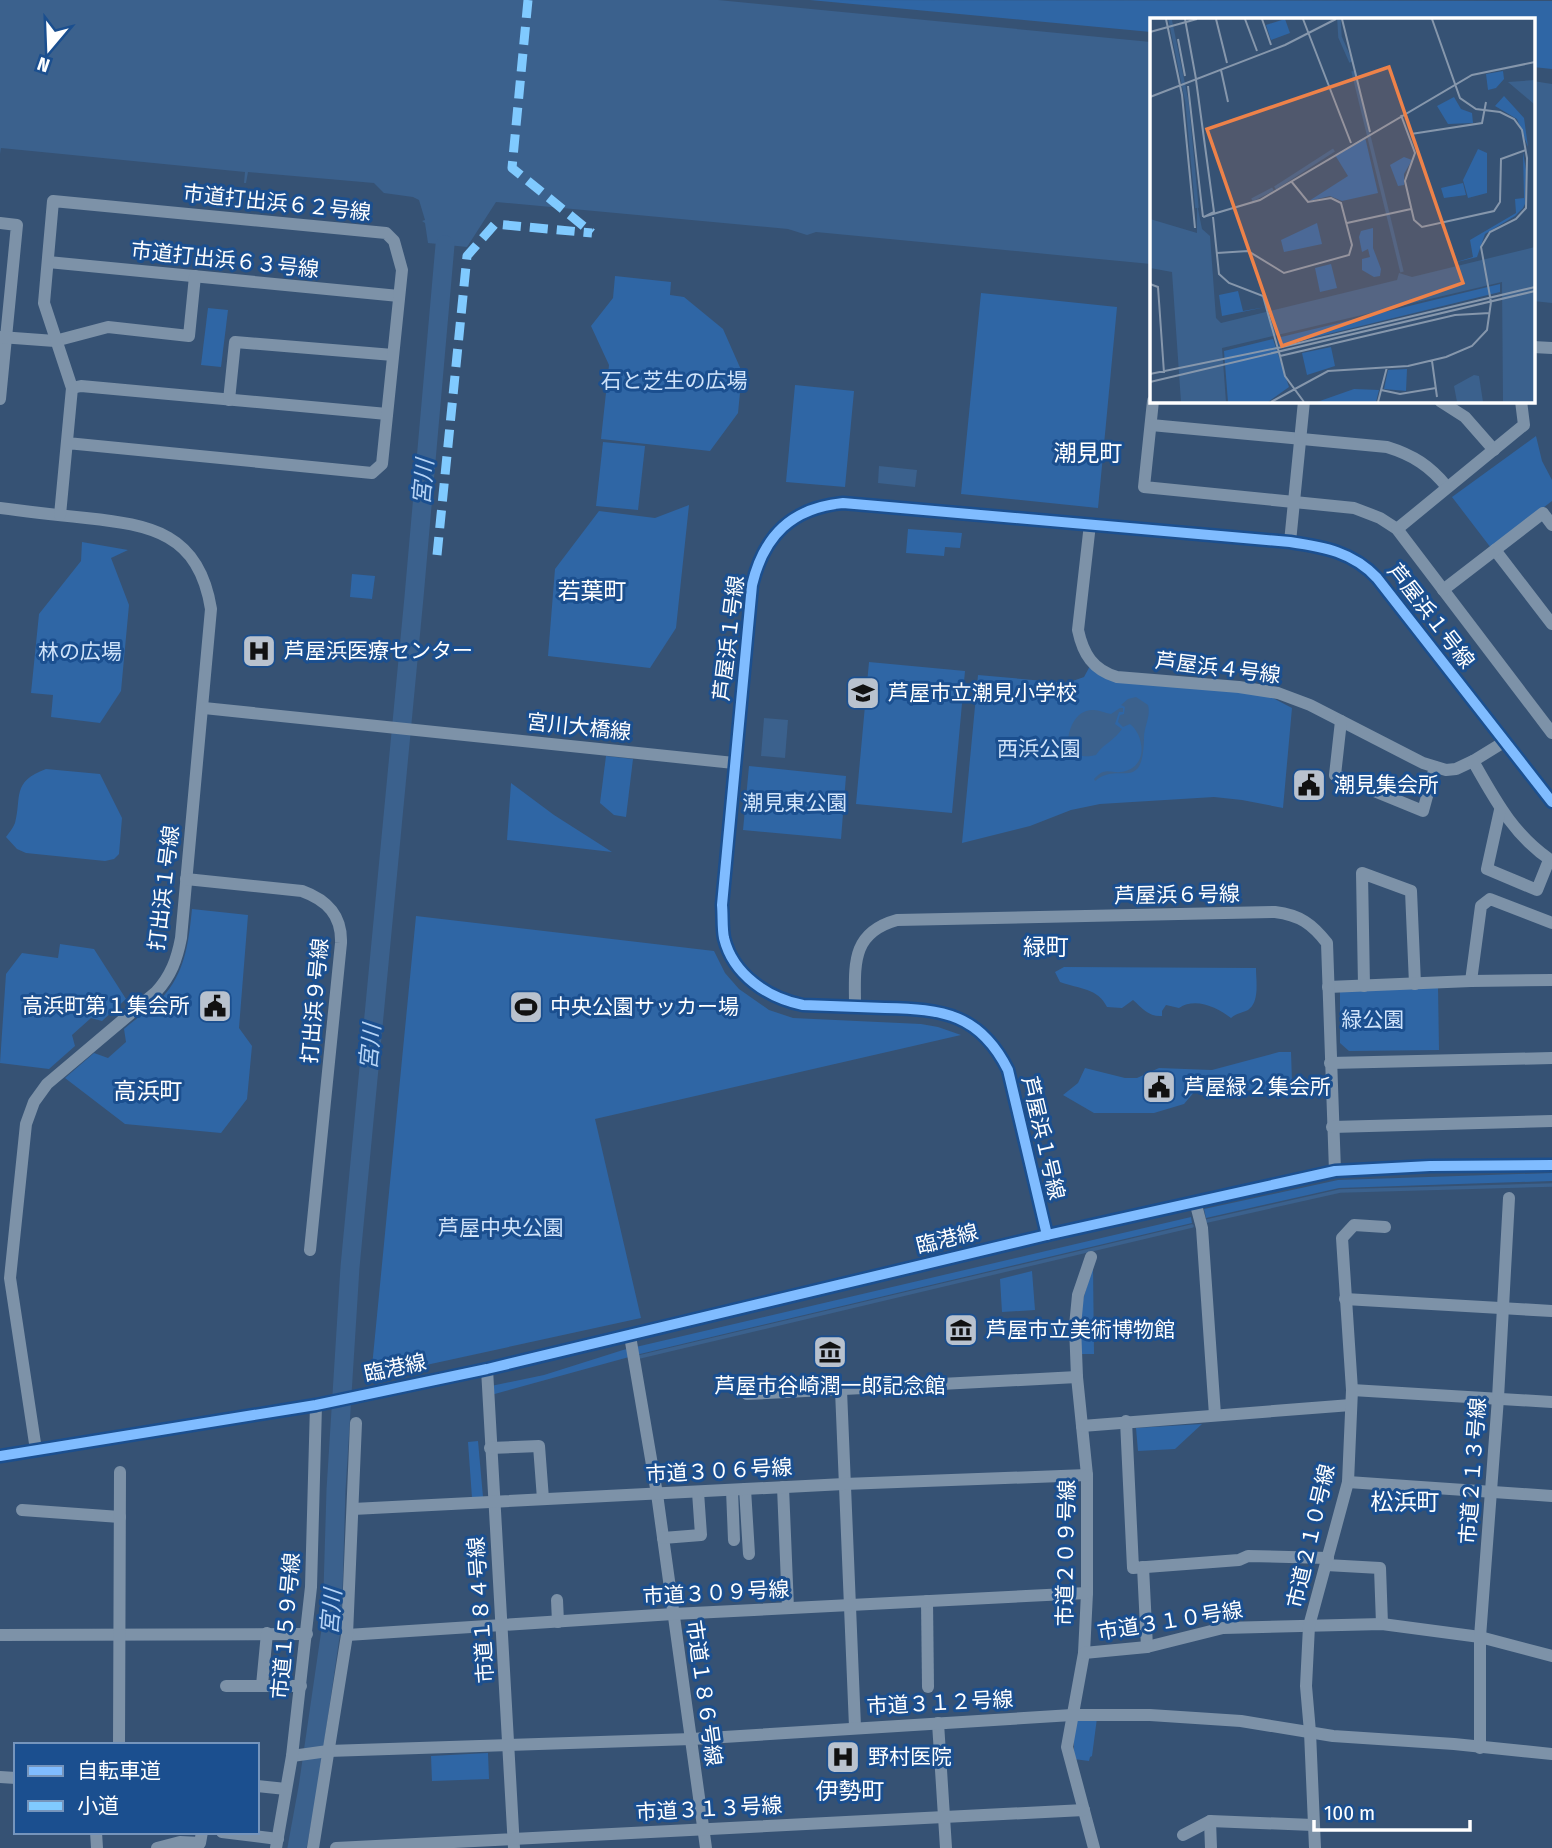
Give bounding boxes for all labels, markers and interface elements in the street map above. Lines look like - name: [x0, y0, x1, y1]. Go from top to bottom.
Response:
- north arrow: [14, 14, 84, 84]
- inset map: [1150, 18, 1534, 402]
- text: N: [34, 52, 53, 77]
- street label: 市道打出浜６２号線: [182, 180, 372, 226]
- street label: 市道打出浜６３号線: [130, 237, 320, 283]
- park label: 石と芝生の広場: [601, 368, 748, 394]
- district label: 潮見町: [1054, 439, 1123, 467]
- water label: 宮川: [407, 455, 439, 506]
- street label: 芦屋浜１号線: [1382, 558, 1480, 674]
- street label: 芦屋浜１号線: [708, 574, 750, 702]
- district label: 若葉町: [558, 577, 627, 605]
- hospital icon: 芦屋浜医療センター: [240, 632, 278, 670]
- place label: 芦屋浜医療センター: [284, 638, 473, 664]
- park label: 林の広場: [38, 639, 122, 665]
- street label: 芦屋浜４号線: [1154, 647, 1282, 689]
- school or university icon: 芦屋市立潮見小学校: [844, 674, 882, 712]
- place label: 芦屋市立潮見小学校: [888, 680, 1077, 706]
- street label: 宮川大橋線: [525, 709, 633, 745]
- park label: 西浜公園: [997, 736, 1081, 762]
- public building icon: 潮見集会所: [1290, 766, 1328, 804]
- place label: 潮見集会所: [1334, 772, 1439, 798]
- park label: 潮見東公園: [743, 790, 848, 816]
- street label: 打出浜１号線: [143, 824, 185, 952]
- street label: 芦屋浜６号線: [1114, 881, 1240, 909]
- district label: 緑町: [1023, 933, 1069, 961]
- street label: 打出浜９号線: [297, 937, 333, 1065]
- public building icon: 高浜町第１集会所: [196, 987, 234, 1025]
- sports icon: 中央公園サッカー場: [507, 988, 545, 1026]
- place label: 高浜町第１集会所: [22, 993, 190, 1019]
- place label: 中央公園サッカー場: [550, 994, 739, 1020]
- park label: 緑公園: [1342, 1007, 1405, 1033]
- water label: 宮川: [354, 1020, 386, 1071]
- public building icon: 芦屋緑２集会所: [1140, 1068, 1178, 1106]
- street label: 芦屋浜１号線: [1016, 1074, 1070, 1202]
- place label: 芦屋緑２集会所: [1184, 1074, 1331, 1100]
- district label: 高浜町: [114, 1077, 183, 1105]
- park label: 芦屋中央公園: [438, 1215, 564, 1241]
- street label: 臨港線: [913, 1219, 981, 1259]
- museum icon: 芦屋市立美術博物館: [942, 1311, 980, 1349]
- place label: 芦屋市立美術博物館: [986, 1317, 1175, 1343]
- museum icon: 芦屋市谷崎潤一郎記念館: [811, 1333, 849, 1371]
- street label: 臨港線: [361, 1349, 429, 1387]
- place label: 芦屋市谷崎潤一郎記念館: [715, 1373, 946, 1399]
- street label: 市道２１３号線: [1455, 1397, 1491, 1545]
- street label: 市道３０６号線: [645, 1454, 793, 1488]
- street label: 市道２１０号線: [1282, 1461, 1340, 1611]
- street label: 市道２０９号線: [1052, 1479, 1080, 1627]
- district label: 松浜町: [1371, 1488, 1440, 1516]
- street label: 市道１８４号線: [463, 1536, 499, 1684]
- street label: 市道１５９号線: [267, 1552, 305, 1700]
- street label: 市道３０９号線: [642, 1576, 790, 1610]
- water label: 宮川: [315, 1585, 347, 1636]
- street label: 市道３１０号線: [1095, 1597, 1245, 1645]
- street label: 市道１８６号線: [681, 1618, 727, 1768]
- street label: 市道３１２号線: [866, 1686, 1014, 1720]
- hospital icon: 野村医院: [824, 1738, 862, 1776]
- legend: [14, 1743, 259, 1834]
- place label: 野村医院: [868, 1744, 952, 1770]
- text: 自転車道: [77, 1758, 161, 1784]
- district label: 伊勢町: [816, 1777, 885, 1805]
- scale bar: [1314, 1788, 1470, 1832]
- street label: 市道３１３号線: [635, 1792, 783, 1826]
- text: 小道: [77, 1793, 119, 1819]
- text: 100 m: [1324, 1800, 1375, 1826]

